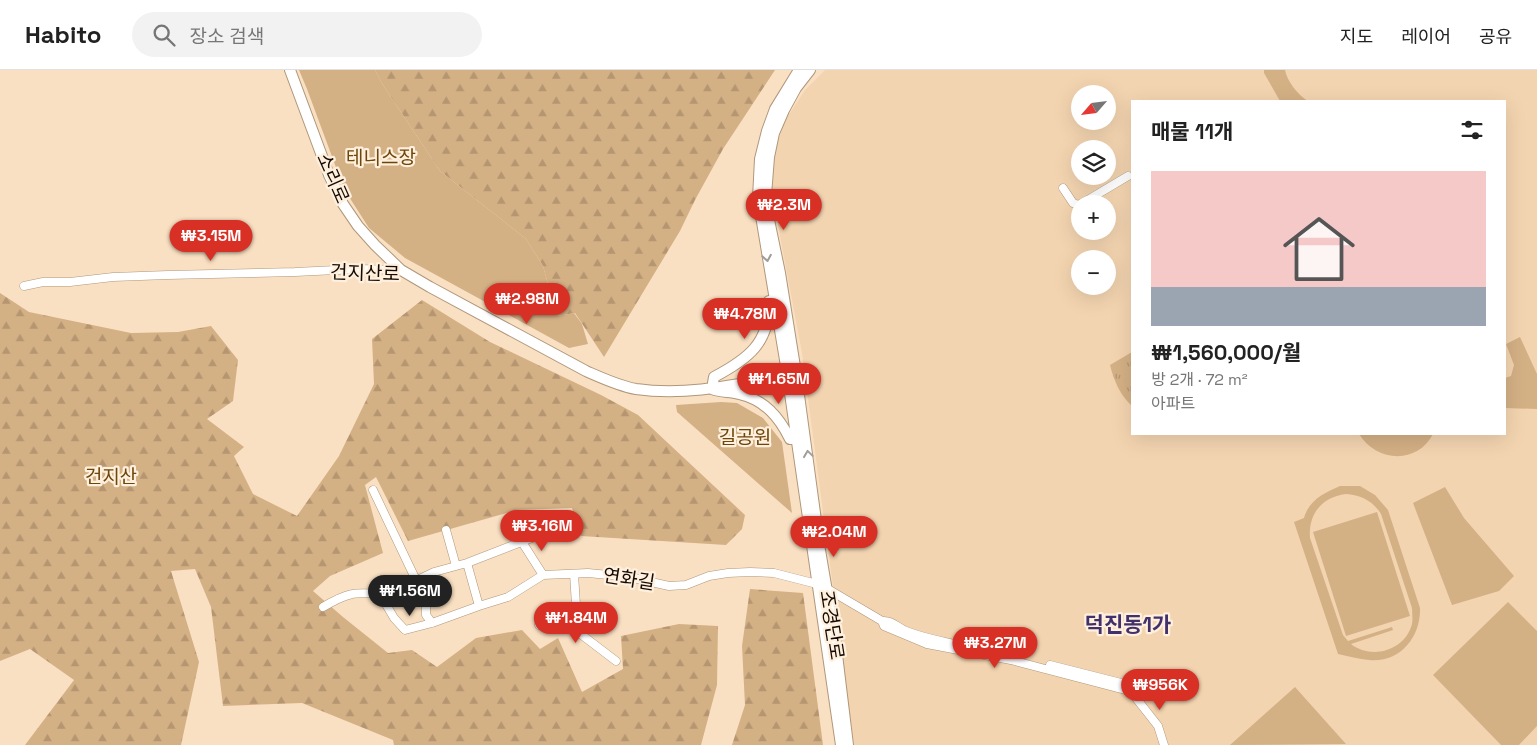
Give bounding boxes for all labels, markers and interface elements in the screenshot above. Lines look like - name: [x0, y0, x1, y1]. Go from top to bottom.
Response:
- search box: [132, 12, 482, 57]
- text: Habito: [25, 19, 102, 50]
- icon: search: [150, 21, 178, 49]
- text: 장소 검색: [190, 24, 264, 49]
- text: 지도: [1340, 25, 1373, 48]
- text: 레이어: [1401, 25, 1451, 48]
- text: 공유: [1479, 25, 1512, 48]
- north arrow: [1071, 85, 1116, 130]
- map controls: [1071, 85, 1116, 295]
- icon: filters: [1458, 116, 1486, 144]
- text: 매물 11개: [1151, 118, 1233, 145]
- button: layers: [1071, 140, 1116, 185]
- park label: 테니스장: [346, 145, 416, 170]
- street label: 소리로: [311, 149, 355, 207]
- pin: ₩2.3M: [749, 189, 819, 231]
- text: ₩2.3M: [757, 194, 811, 215]
- button: +: [1071, 195, 1116, 240]
- icon: home: [1274, 204, 1364, 294]
- pin: ₩3.15M: [170, 220, 252, 262]
- text: ₩3.15M: [181, 225, 241, 246]
- button: −: [1071, 250, 1116, 295]
- one-way arrow: [761, 253, 771, 262]
- street label: 건지산로: [330, 259, 400, 287]
- pin: ₩2.98M: [486, 282, 568, 325]
- text: ₩2.98M: [495, 288, 559, 309]
- pin: ₩4.78M: [704, 298, 786, 340]
- text: ₩4.78M: [713, 303, 777, 324]
- text: ₩1,560,000/월: [1151, 339, 1301, 366]
- pin: ₩1.65M: [738, 362, 820, 405]
- text: ₩1.65M: [748, 368, 810, 389]
- text: 방 2개 · 72 m²: [1151, 369, 1248, 390]
- text: 아파트: [1151, 393, 1195, 414]
- park label: 길공원: [719, 425, 771, 450]
- one-way arrow: [803, 450, 813, 458]
- park label: 건지산: [85, 464, 137, 489]
- pin: ₩3.16M: [501, 510, 583, 552]
- text: ₩3.16M: [511, 515, 573, 536]
- pin: ₩2.04M: [793, 516, 875, 558]
- text: ₩2.04M: [801, 521, 867, 542]
- street label: 연화길: [601, 563, 657, 595]
- pin: ₩1.56M: [369, 574, 451, 617]
- text: ₩1.56M: [379, 580, 441, 601]
- street label: 조경단로: [814, 589, 850, 661]
- pin: ₩1.84M: [535, 602, 617, 644]
- text: ₩1.84M: [545, 607, 607, 628]
- district label: 덕진동1가: [1085, 611, 1171, 638]
- pin: ₩3.27M: [954, 626, 1036, 669]
- text: ₩3.27M: [963, 632, 1027, 653]
- pin: ₩956K: [1125, 668, 1195, 711]
- text: ₩956K: [1132, 674, 1188, 695]

